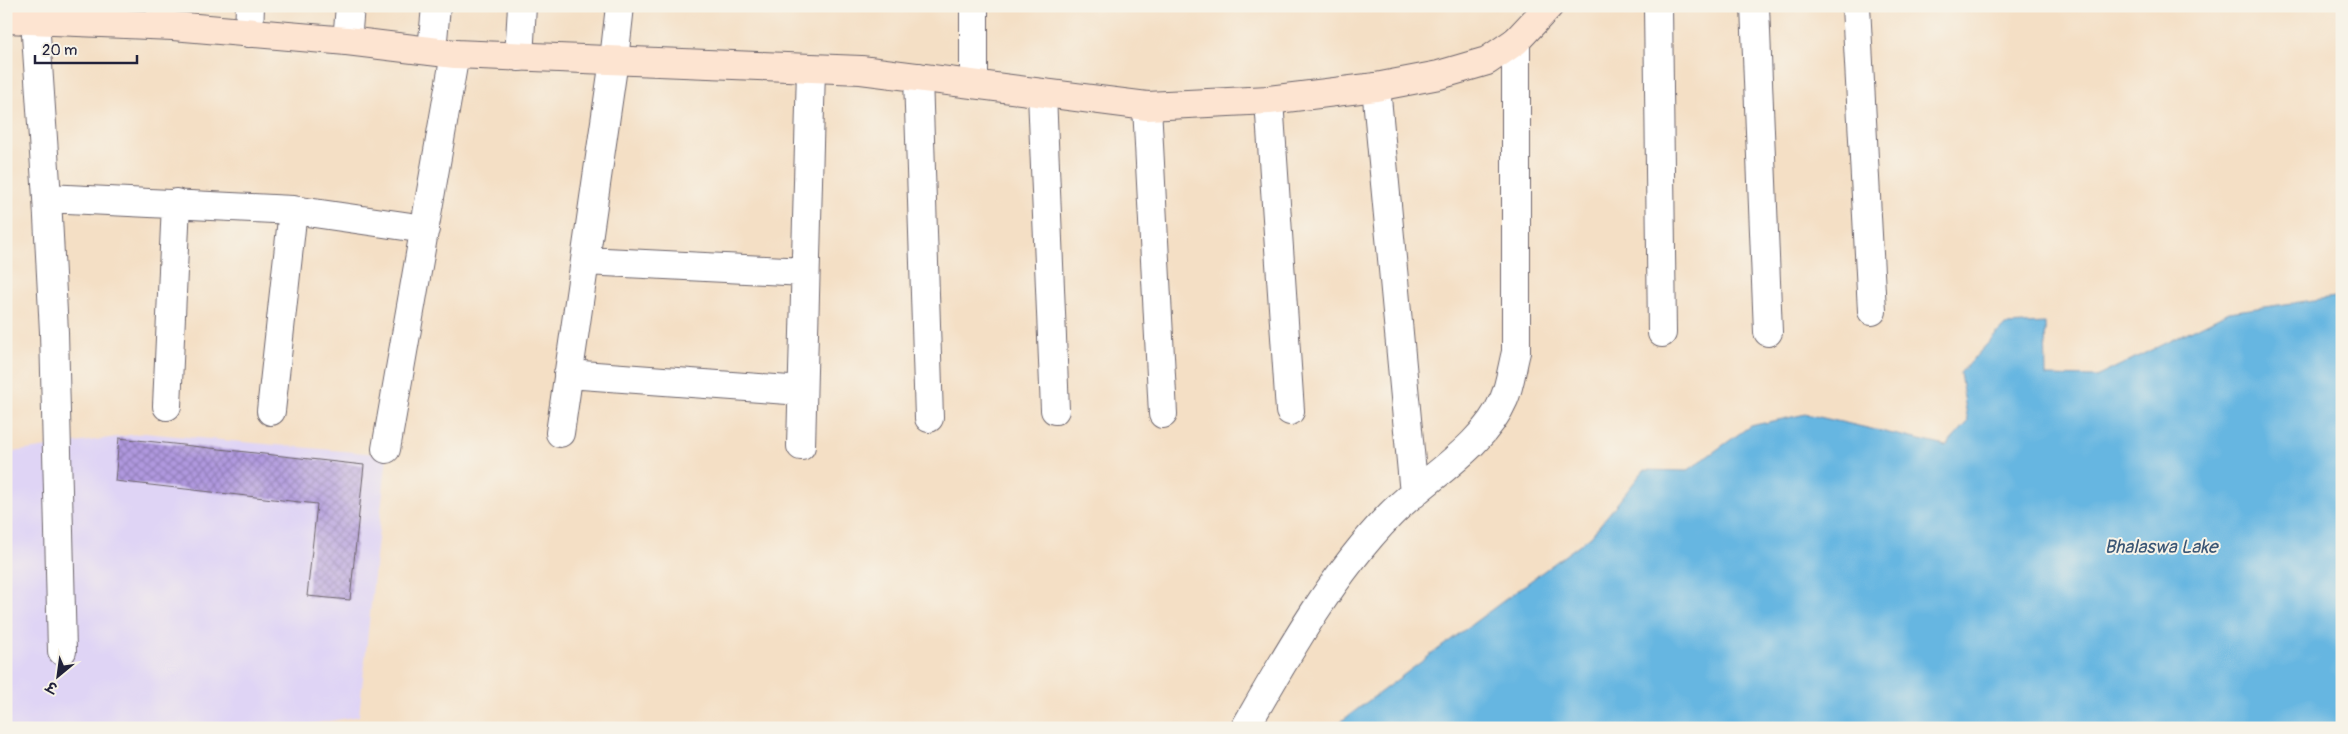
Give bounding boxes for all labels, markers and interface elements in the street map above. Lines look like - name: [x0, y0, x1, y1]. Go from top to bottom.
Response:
- scale bar: [35, 32, 138, 64]
- text: 20 m: [42, 41, 77, 60]
- water label: Bhalaswa Lake: [2105, 535, 2219, 559]
- north arrow: [32, 652, 82, 702]
- text: उ: [42, 676, 62, 698]

